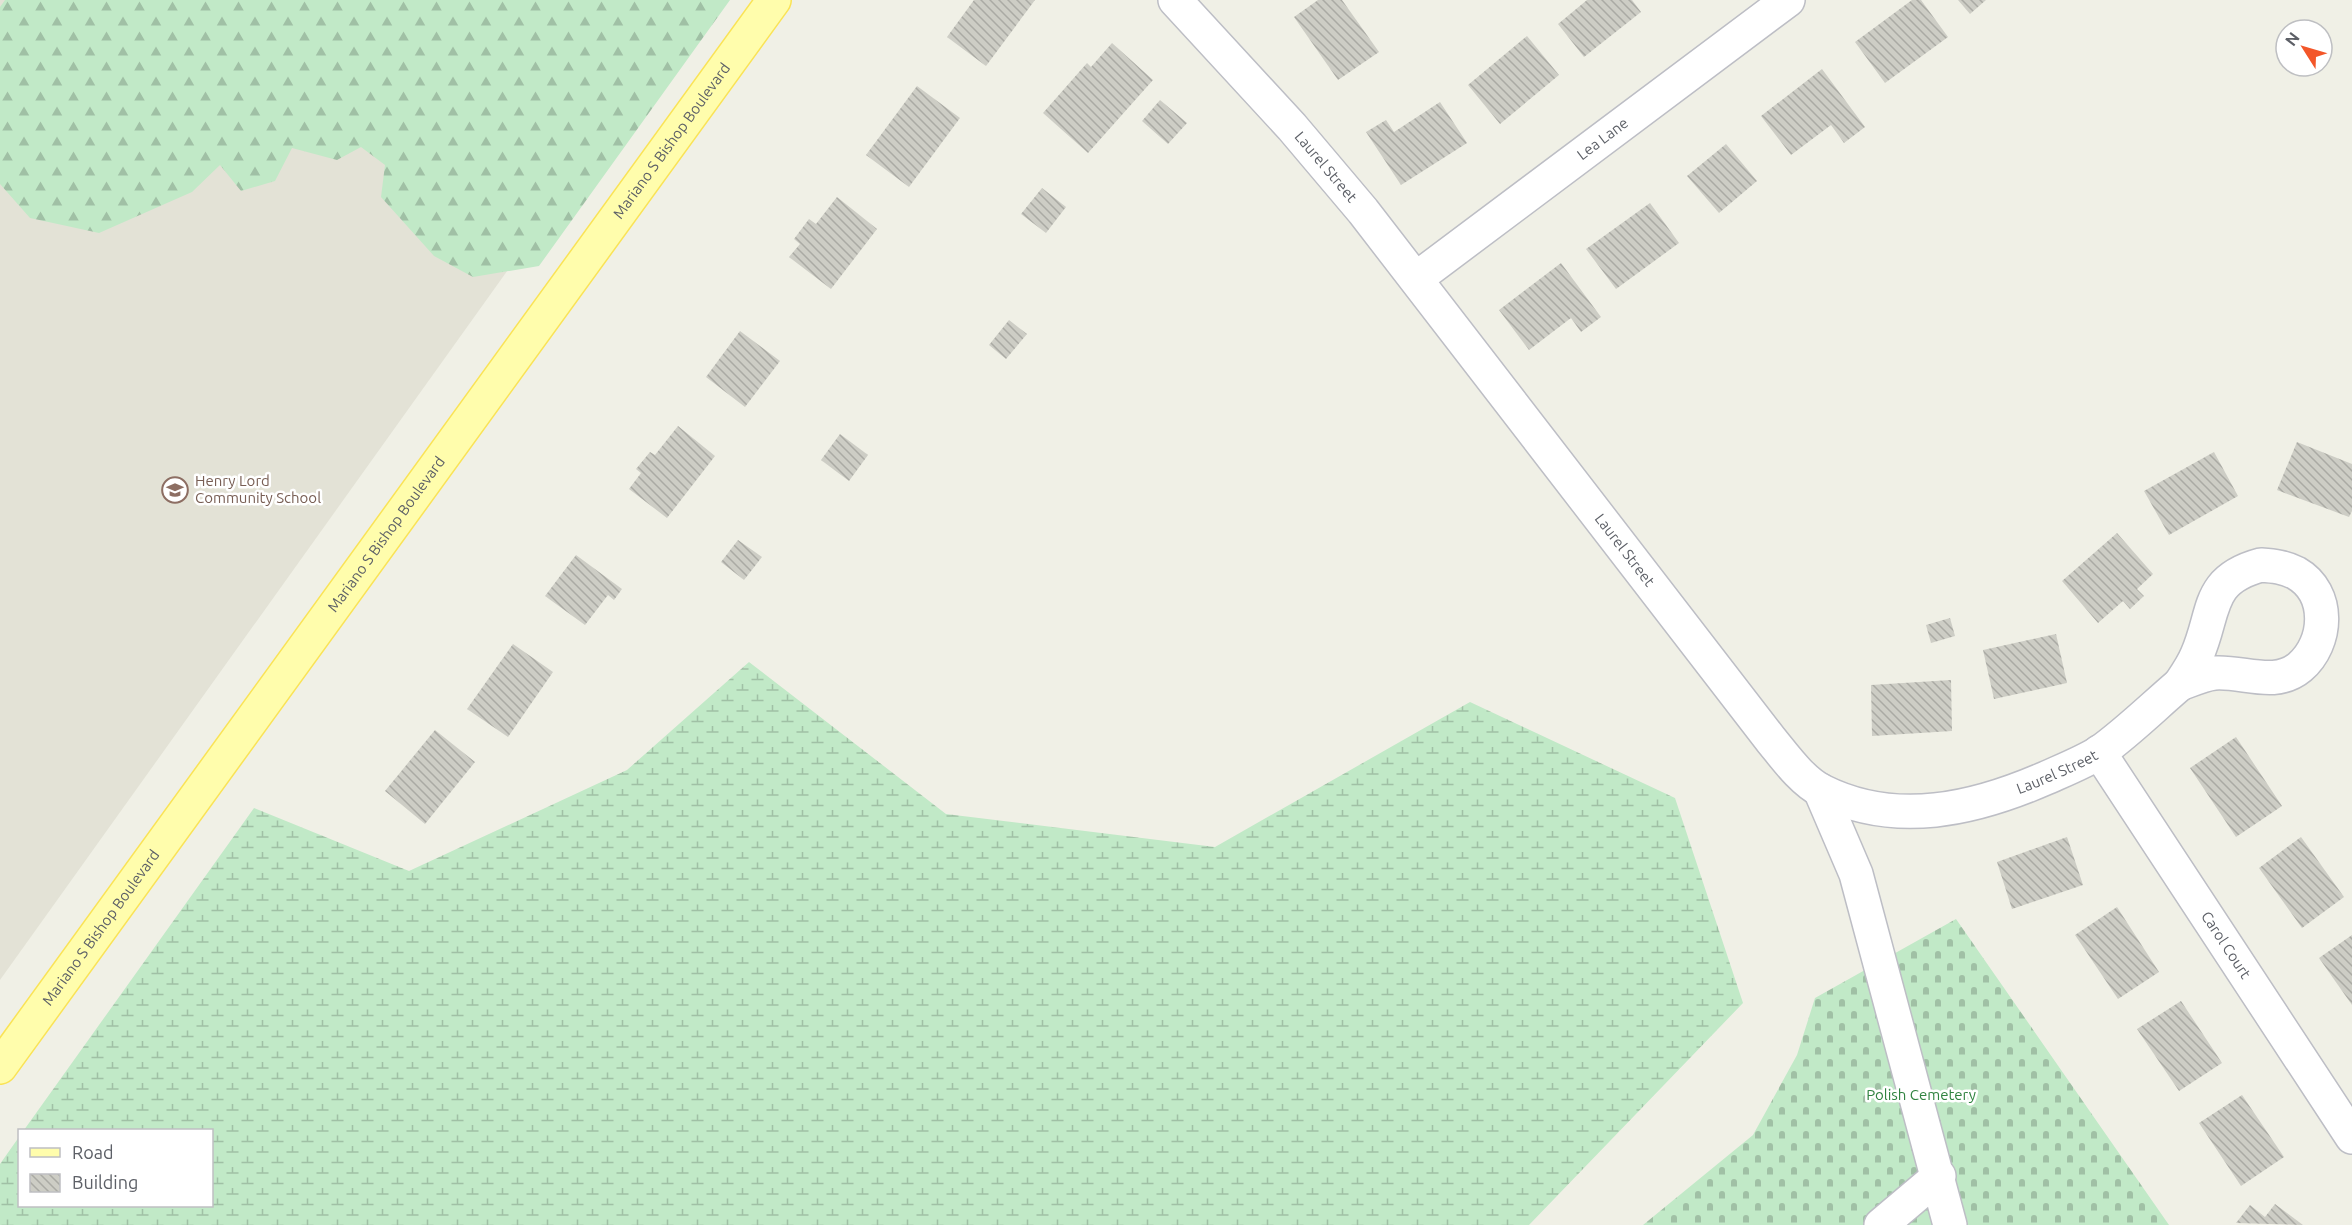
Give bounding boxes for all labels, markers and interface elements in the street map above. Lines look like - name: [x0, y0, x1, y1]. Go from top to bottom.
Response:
- north arrow: [2274, 18, 2334, 78]
- text: N: [2281, 29, 2303, 49]
- street label: Mariano S Bishop Boulevard: [609, 60, 733, 222]
- street label: Lea Lane: [1574, 114, 1631, 163]
- street label: Laurel Street: [1292, 128, 1361, 205]
- street label: Mariano S Bishop Boulevard: [324, 453, 448, 615]
- place label: Henry Lord Community School: [195, 472, 321, 506]
- school or university icon: Henry Lord Community School: [160, 475, 190, 505]
- street label: Laurel Street: [1592, 510, 1658, 590]
- street label: Laurel Street: [2014, 746, 2101, 797]
- street label: Mariano S Bishop Boulevard: [39, 846, 163, 1008]
- street label: Carol Court: [2198, 908, 2255, 982]
- park label: Polish Cemetery: [1866, 1086, 1976, 1103]
- legend: [18, 1129, 213, 1207]
- text: Road: [72, 1142, 114, 1162]
- text: Building: [72, 1172, 138, 1192]

